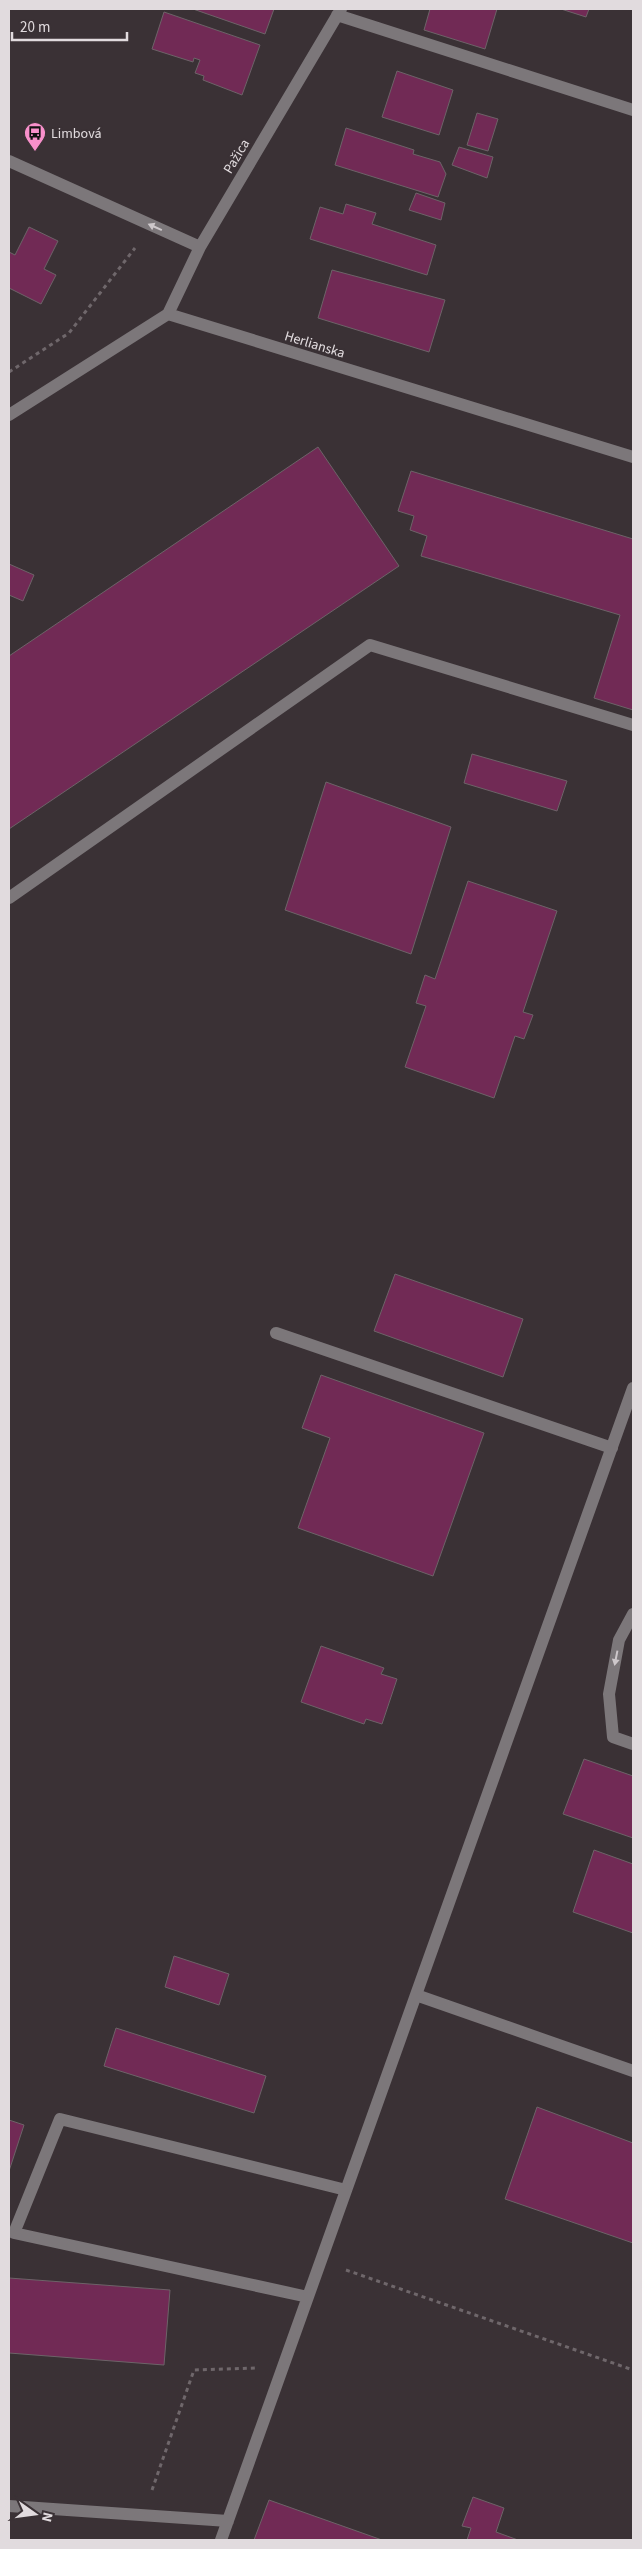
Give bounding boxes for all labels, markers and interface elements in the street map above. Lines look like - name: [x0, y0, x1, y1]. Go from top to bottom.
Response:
- scale bar: [12, 10, 128, 42]
- text: 20 m: [20, 17, 50, 38]
- bus stop icon: Limbová: [23, 121, 47, 152]
- place label: Limbová: [51, 124, 101, 144]
- street label: Pažica: [219, 135, 255, 178]
- one-way arrow: [148, 222, 162, 230]
- street label: Herlianska: [282, 326, 347, 364]
- one-way arrow: [611, 1651, 619, 1667]
- north arrow: [10, 2489, 60, 2539]
- text: N: [36, 2510, 57, 2524]

